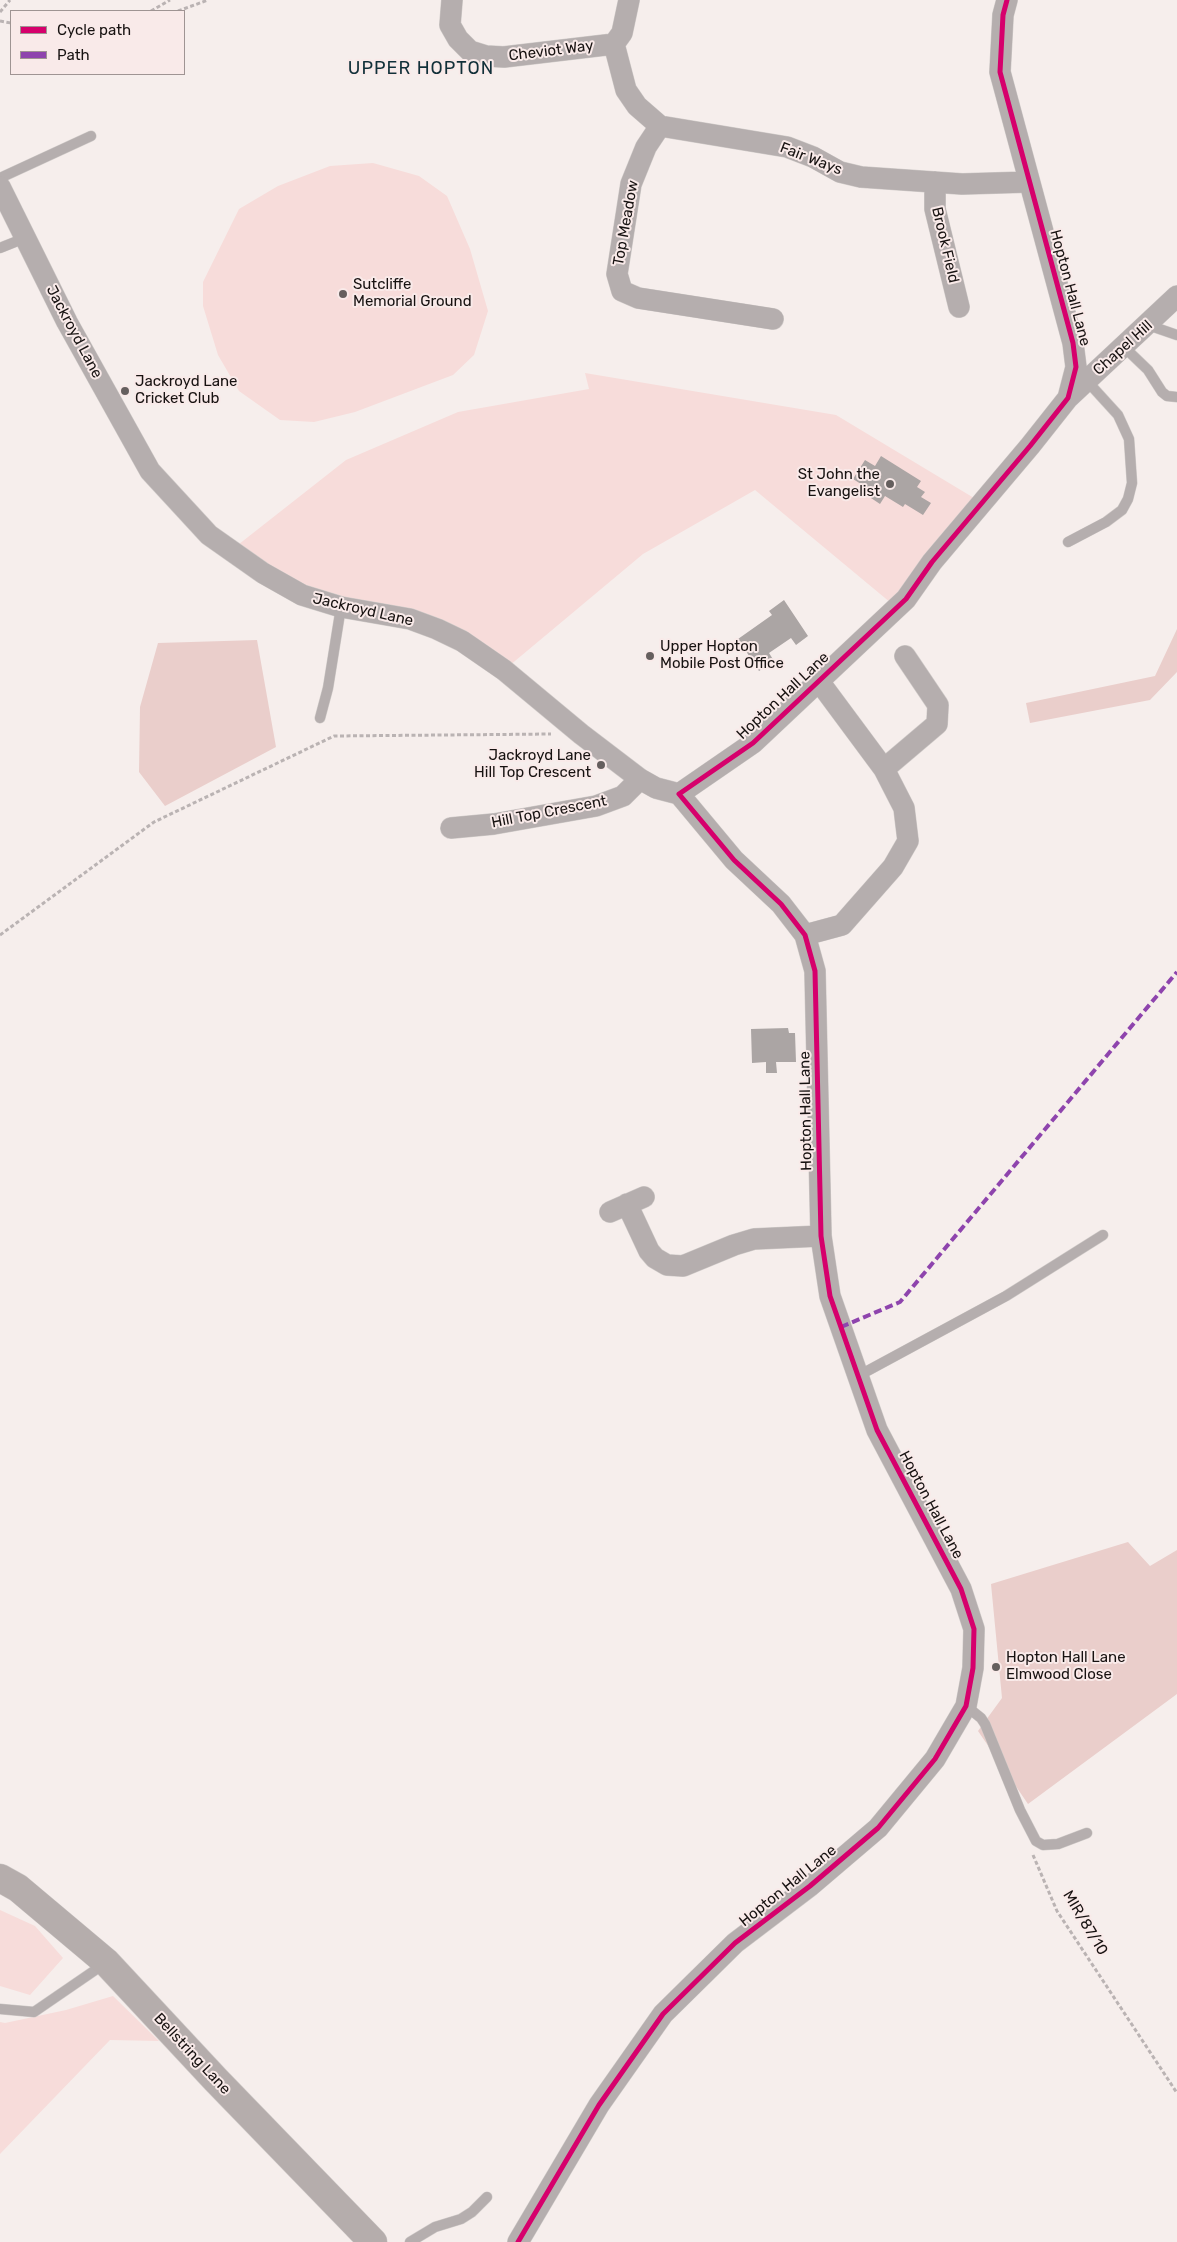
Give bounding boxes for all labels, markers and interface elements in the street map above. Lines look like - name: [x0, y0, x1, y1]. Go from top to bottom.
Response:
- legend: [10, 10, 185, 75]
- text: Cycle path: [57, 21, 131, 39]
- street label: Cheviot Way: [508, 37, 594, 65]
- text: Path: [57, 46, 90, 64]
- district label: UPPER HOPTON: [346, 58, 496, 80]
- street label: Fair Ways: [777, 139, 845, 179]
- street label: Top Meadow: [610, 179, 642, 267]
- street label: Brook Field: [928, 205, 962, 285]
- street label: Hopton Hall Lane: [1046, 228, 1094, 348]
- place label: Sutcliffe Memorial Ground: [353, 276, 472, 311]
- street label: Jackroyd Lane: [42, 283, 106, 381]
- marker: Sutcliffe Memorial Ground: [337, 288, 349, 300]
- street label: Chapel Hill: [1090, 317, 1156, 379]
- place label: Jackroyd Lane Cricket Club: [135, 373, 237, 408]
- marker: Jackroyd Lane Cricket Club: [119, 385, 131, 397]
- place label: St John the Evangelist: [798, 466, 880, 501]
- marker: St John the Evangelist: [884, 478, 896, 490]
- street label: Jackroyd Lane: [311, 590, 415, 630]
- place label: Upper Hopton Mobile Post Office: [660, 638, 784, 673]
- street label: Hopton Hall Lane: [733, 649, 833, 743]
- marker: Upper Hopton Mobile Post Office: [644, 650, 656, 662]
- place label: Jackroyd Lane Hill Top Crescent: [474, 747, 591, 782]
- marker: Jackroyd Lane Hill Top Crescent: [595, 759, 607, 771]
- street label: Hill Top Crescent: [490, 792, 608, 832]
- street label: Hopton Hall Lane: [796, 1051, 816, 1171]
- street label: Hopton Hall Lane: [895, 1448, 967, 1562]
- place label: Hopton Hall Lane Elmwood Close: [1006, 1649, 1126, 1684]
- marker: Hopton Hall Lane Elmwood Close: [990, 1661, 1002, 1673]
- street label: Hopton Hall Lane: [736, 1841, 840, 1931]
- street label: MIR/87/10: [1059, 1887, 1111, 1959]
- street label: Bellstring Lane: [150, 2010, 234, 2098]

